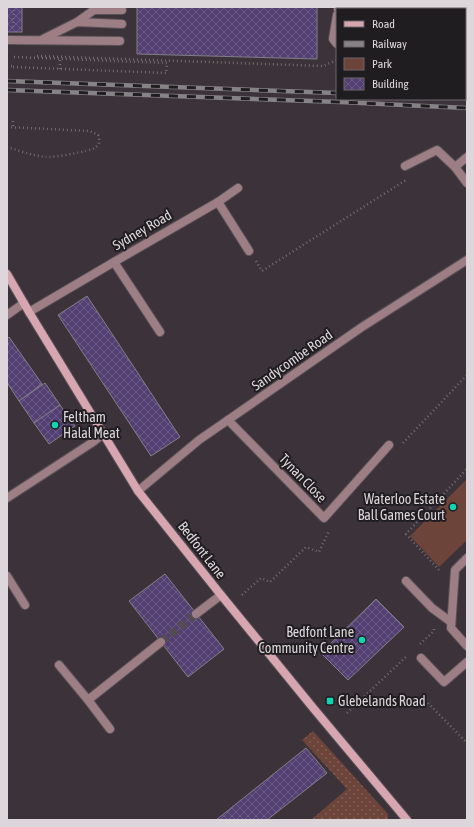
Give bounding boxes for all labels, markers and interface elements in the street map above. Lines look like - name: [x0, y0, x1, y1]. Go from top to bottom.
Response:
- legend: [336, 8, 466, 100]
- text: Road: [372, 17, 395, 31]
- text: Railway: [372, 37, 407, 51]
- text: Park: [372, 57, 393, 71]
- text: Building: [372, 77, 410, 91]
- street label: Sydney Road: [110, 207, 174, 253]
- street label: Sandycombe Road: [249, 326, 335, 394]
- place label: Feltham Halal Meat: [63, 409, 120, 441]
- marker: Feltham Halal Meat: [50, 420, 60, 430]
- street label: Tynan Close: [276, 450, 330, 506]
- place label: Waterloo Estate Ball Games Court: [358, 491, 445, 523]
- marker: Waterloo Estate Ball Games Court: [448, 502, 458, 512]
- street label: Bedfont Lane: [175, 518, 229, 582]
- place label: Bedfont Lane Community Centre: [259, 624, 354, 656]
- marker: Bedfont Lane Community Centre: [357, 635, 367, 645]
- place label: Glebelands Road: [338, 693, 426, 709]
- marker: Glebelands Road: [325, 696, 335, 706]

